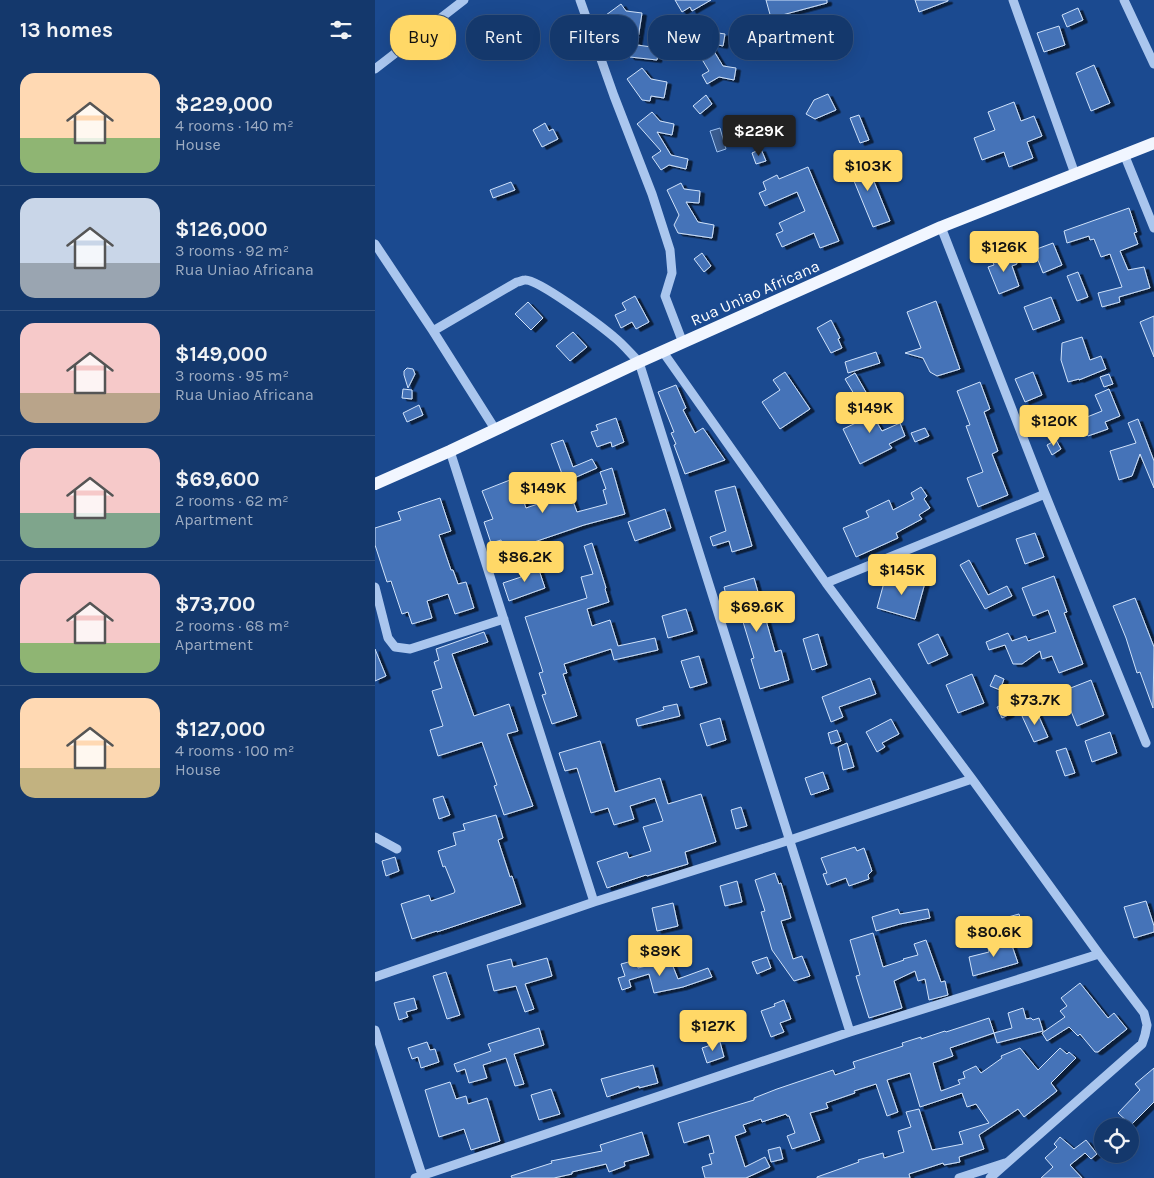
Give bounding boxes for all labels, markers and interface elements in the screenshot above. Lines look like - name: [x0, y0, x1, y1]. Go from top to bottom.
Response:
- chip: Buy: [390, 15, 456, 60]
- chip: Rent: [466, 15, 540, 60]
- chip: Filters: [550, 15, 638, 60]
- chip: New: [648, 15, 719, 60]
- chip: Apartment: [729, 15, 853, 60]
- icon: filters: [327, 16, 355, 44]
- text: 13 homes: [20, 18, 113, 42]
- text: $229,000: [175, 92, 273, 116]
- icon: home: [60, 93, 120, 153]
- pin: $229K: [724, 114, 794, 157]
- text: 4 rooms · 140 m²: [175, 116, 294, 135]
- text: $229K: [734, 121, 784, 140]
- text: House: [175, 135, 221, 154]
- pin: $103K: [833, 150, 903, 192]
- text: $103K: [844, 156, 892, 175]
- text: $126,000: [175, 217, 268, 241]
- icon: home: [60, 218, 120, 278]
- pin: $126K: [969, 230, 1039, 273]
- text: $126K: [981, 237, 1027, 256]
- text: 3 rooms · 92 m²: [175, 241, 289, 260]
- street label: Rua Uniao Africana: [688, 256, 822, 330]
- text: Rua Uniao Africana: [175, 260, 314, 279]
- text: $149,000: [175, 342, 267, 366]
- icon: home: [60, 343, 120, 403]
- text: 3 rooms · 95 m²: [175, 366, 289, 385]
- text: Rua Uniao Africana: [175, 385, 314, 404]
- pin: $149K: [835, 392, 905, 434]
- text: $149K: [847, 398, 893, 417]
- pin: $120K: [1019, 404, 1089, 447]
- text: $120K: [1031, 411, 1078, 430]
- text: $69,600: [175, 467, 260, 491]
- icon: home: [60, 468, 120, 528]
- pin: $149K: [508, 472, 578, 514]
- text: $149K: [520, 478, 566, 497]
- text: 2 rooms · 62 m²: [175, 491, 289, 510]
- text: Apartment: [175, 510, 253, 529]
- pin: $86.2K: [484, 540, 566, 583]
- text: $86.2K: [498, 547, 552, 566]
- pin: $145K: [867, 554, 937, 596]
- text: $145K: [879, 560, 925, 579]
- pin: $69.6K: [716, 590, 798, 633]
- text: $73,700: [175, 592, 255, 616]
- icon: home: [60, 593, 120, 653]
- text: $69.6K: [730, 597, 784, 616]
- text: 2 rooms · 68 m²: [175, 616, 289, 635]
- text: Apartment: [175, 635, 253, 654]
- pin: $73.7K: [994, 684, 1076, 726]
- text: $73.7K: [1010, 690, 1060, 709]
- text: $127,000: [175, 717, 265, 741]
- icon: home: [60, 718, 120, 778]
- text: 4 rooms · 100 m²: [175, 741, 294, 760]
- text: House: [175, 760, 221, 779]
- pin: $80.6K: [953, 916, 1035, 958]
- text: $80.6K: [966, 922, 1022, 941]
- pin: $89K: [630, 934, 690, 977]
- text: $89K: [639, 941, 681, 960]
- pin: $127K: [678, 1010, 748, 1052]
- text: $127K: [691, 1016, 735, 1035]
- map controls: [1094, 1118, 1139, 1163]
- button: locate: [1094, 1118, 1139, 1163]

